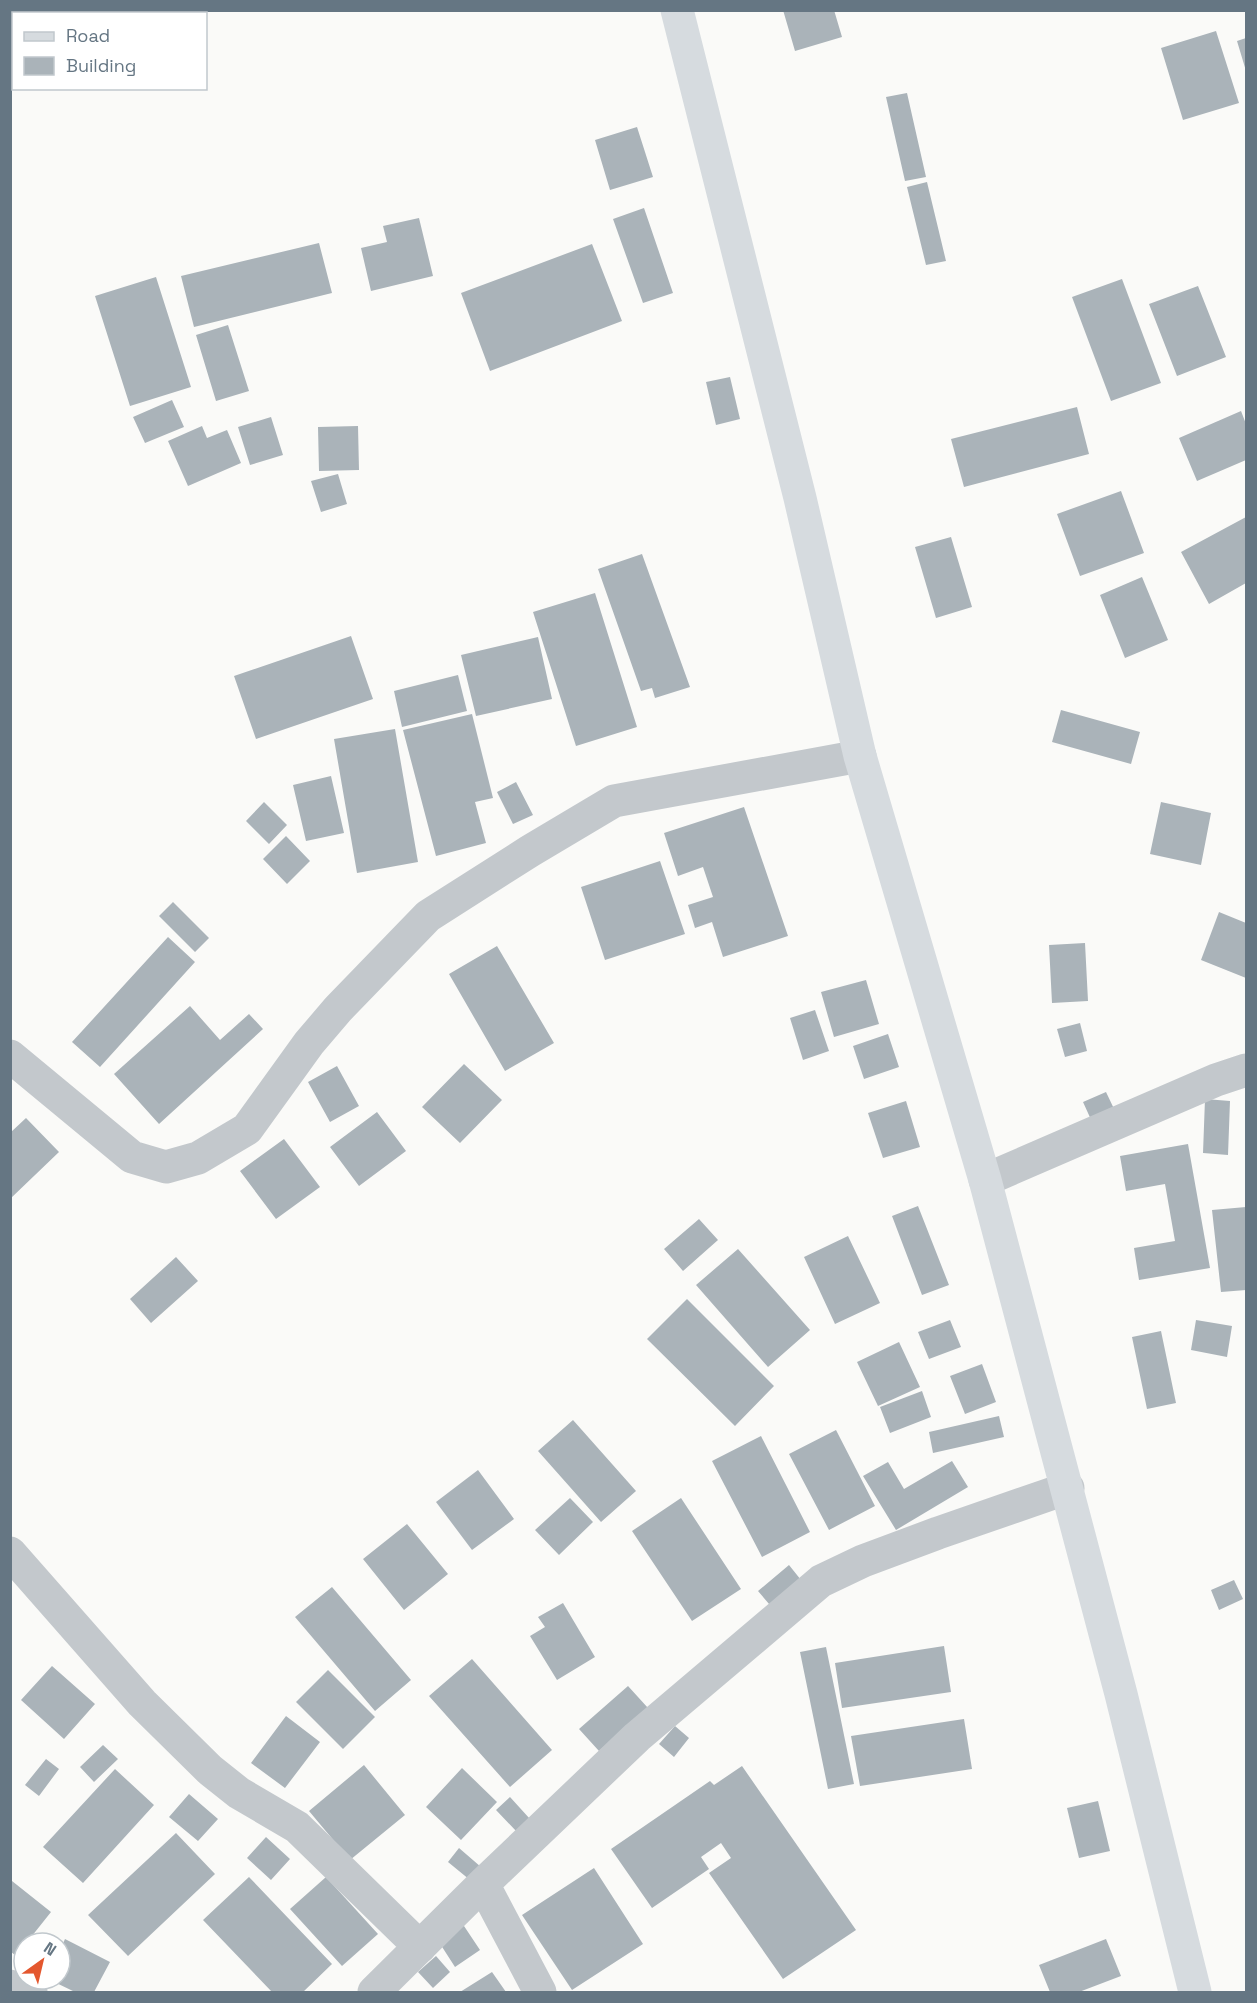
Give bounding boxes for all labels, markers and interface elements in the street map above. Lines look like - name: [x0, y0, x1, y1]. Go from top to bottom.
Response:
- legend: [12, 12, 207, 90]
- text: Road: [66, 24, 110, 47]
- text: Building: [66, 54, 136, 77]
- north arrow: [12, 1931, 72, 1991]
- text: N: [40, 1937, 60, 1961]

